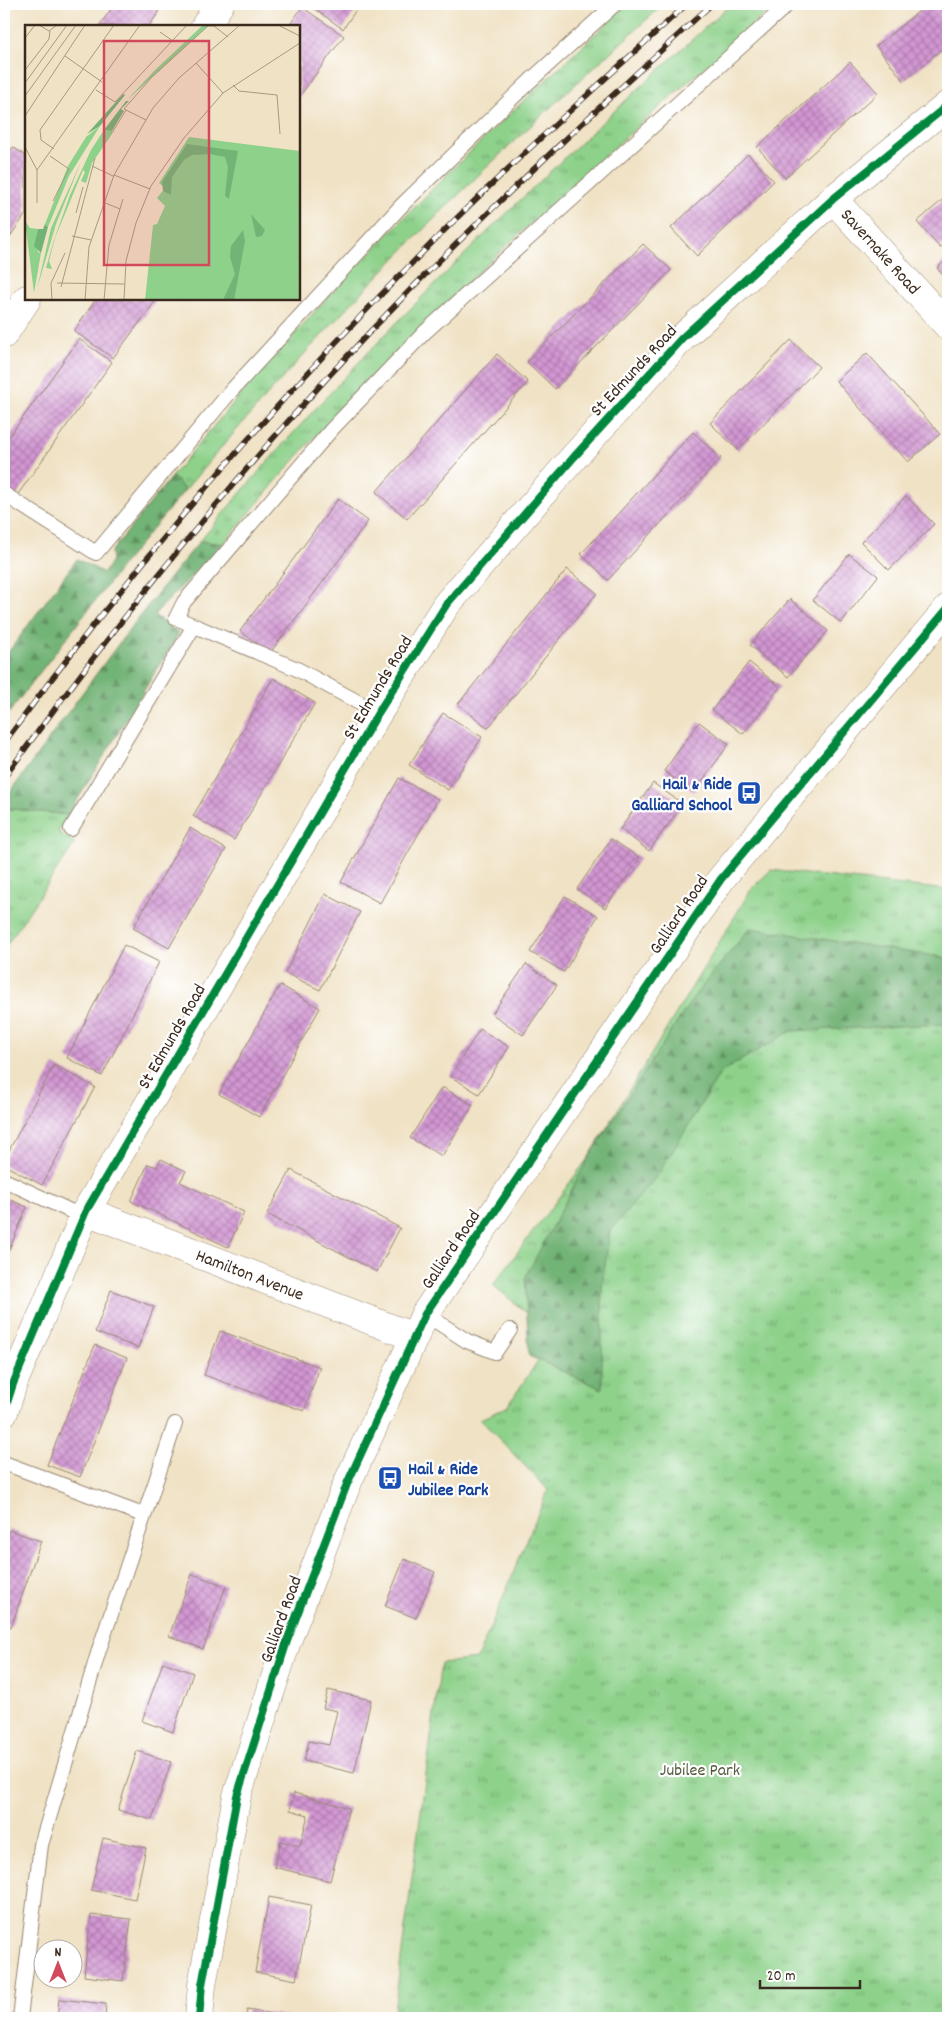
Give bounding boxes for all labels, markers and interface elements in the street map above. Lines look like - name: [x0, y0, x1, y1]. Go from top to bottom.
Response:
- inset map: [25, 25, 300, 300]
- street label: Savernake Road: [834, 204, 925, 301]
- street label: St Edmunds Road: [586, 320, 684, 423]
- street label: St Edmunds Road: [338, 631, 420, 745]
- place label: Hail & Ride Galliard School: [631, 773, 733, 819]
- bus stop icon: Hail & Ride Galliard School: [736, 780, 762, 806]
- street label: Galliard Road: [644, 871, 716, 960]
- street label: St Edmunds Road: [133, 980, 213, 1094]
- street label: Galliard Road: [416, 1206, 488, 1295]
- street label: Hamilton Avenue: [191, 1244, 307, 1308]
- place label: Hail & Ride Jubilee Park: [408, 1458, 489, 1504]
- bus stop icon: Hail & Ride Jubilee Park: [377, 1465, 403, 1491]
- street label: Galliard Road: [255, 1573, 310, 1667]
- park label: Jubilee Park: [660, 1759, 740, 1784]
- north arrow: [32, 1940, 82, 1990]
- text: N: [55, 1943, 62, 1963]
- scale bar: [760, 1957, 860, 1989]
- text: 20 m: [767, 1966, 795, 1988]

